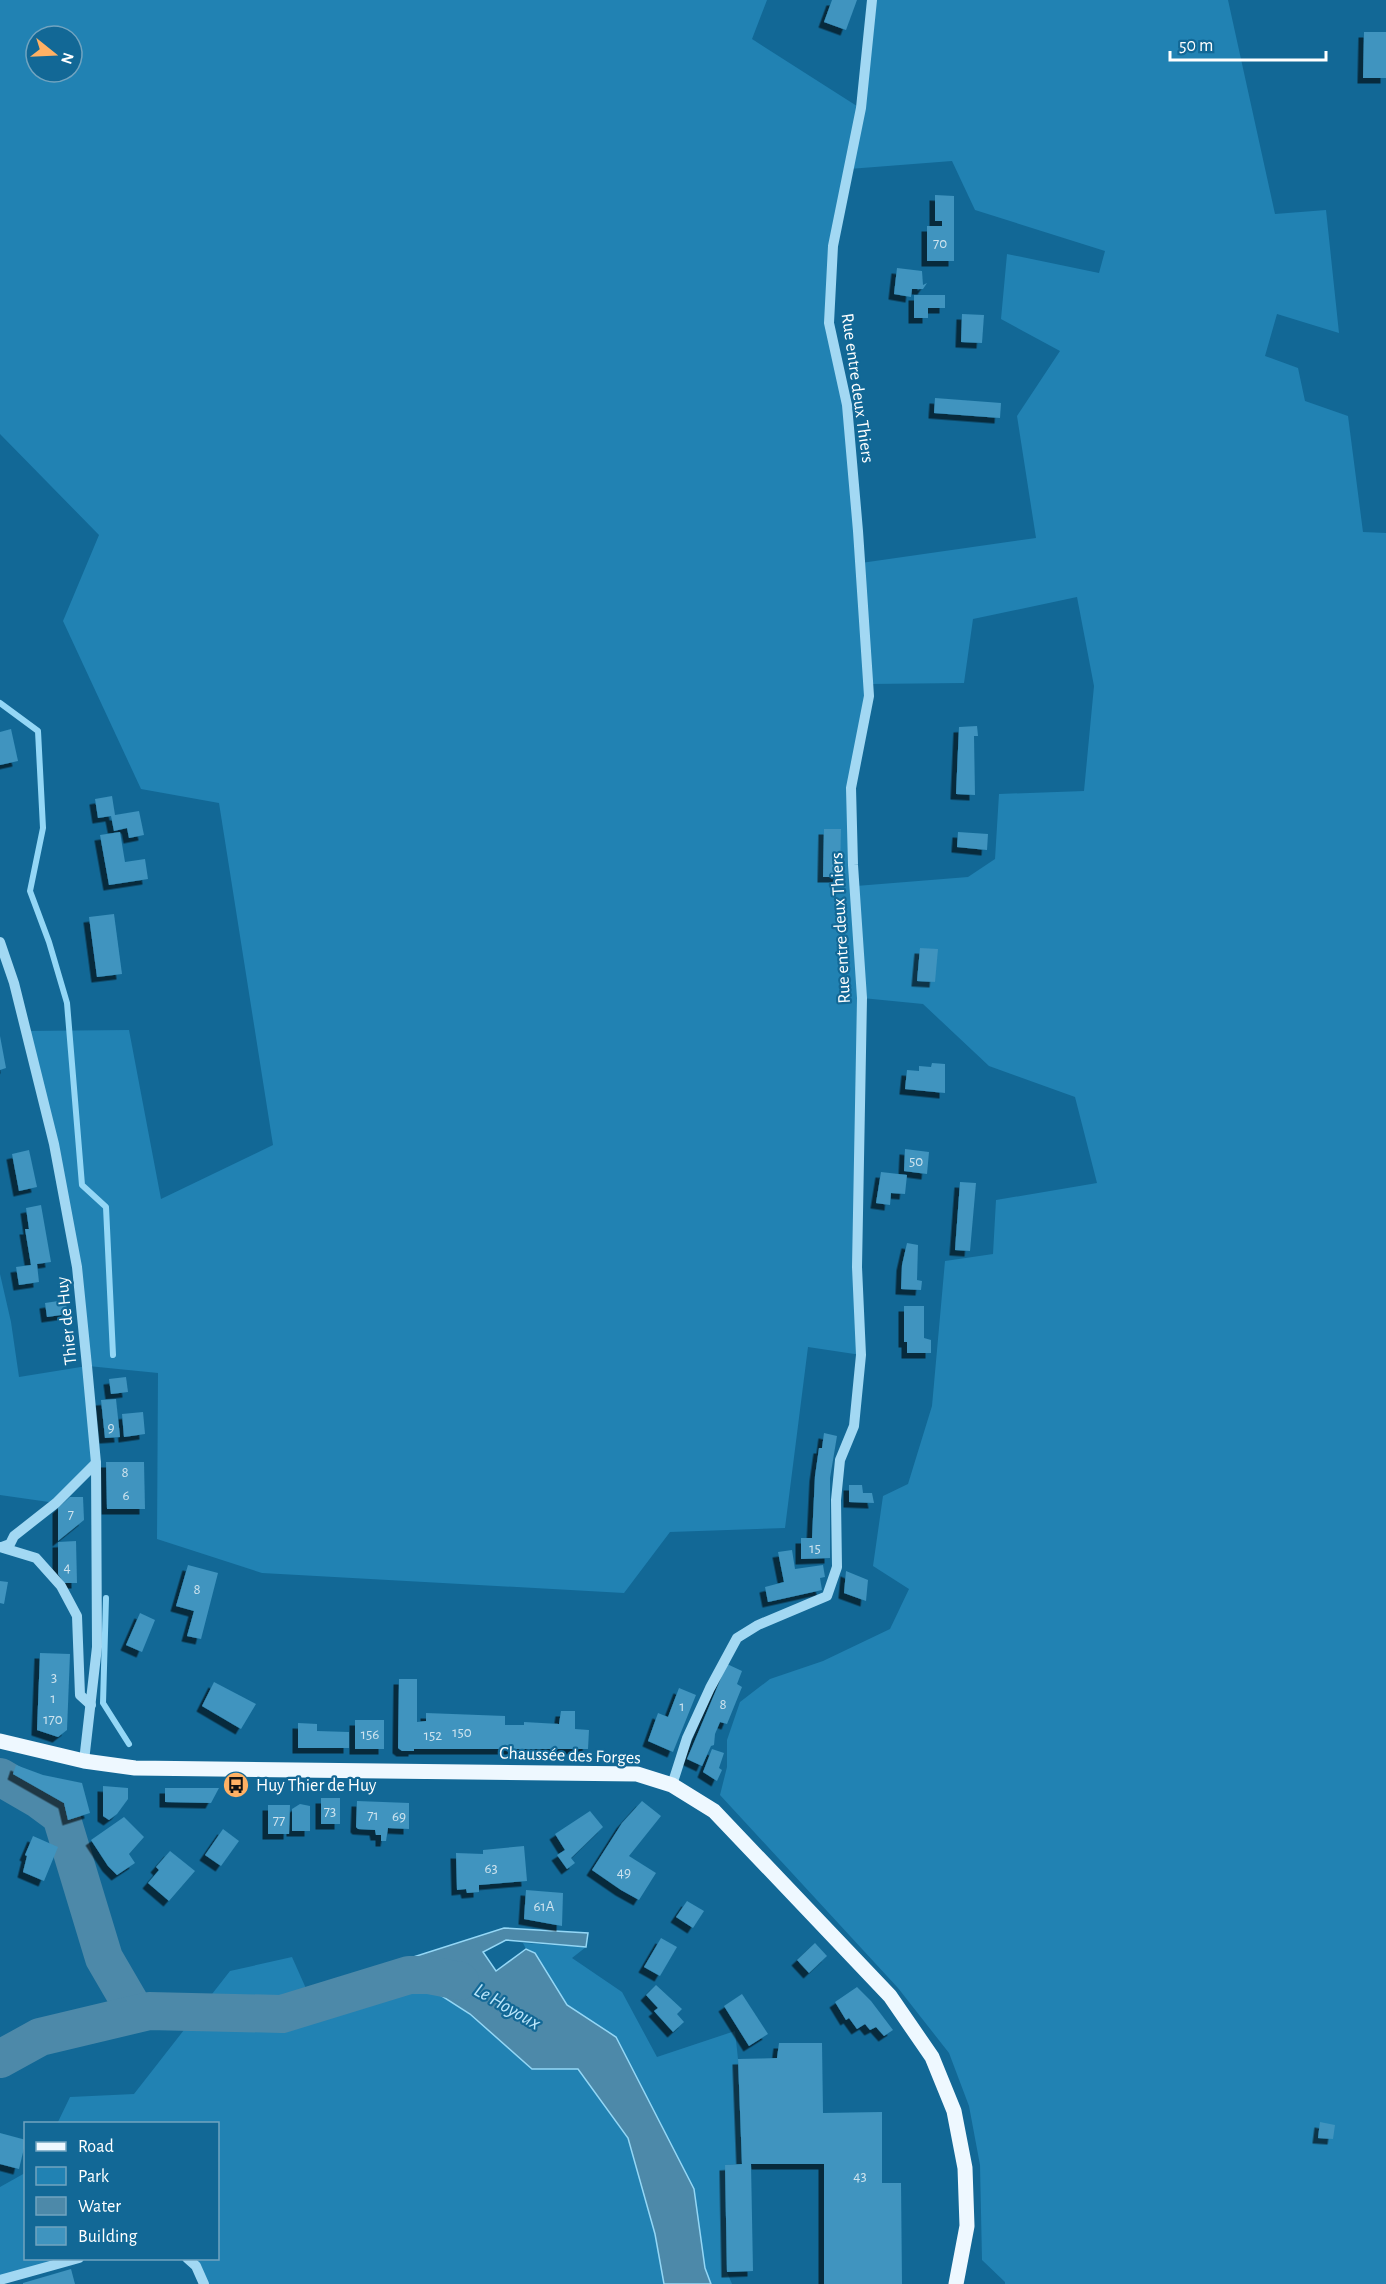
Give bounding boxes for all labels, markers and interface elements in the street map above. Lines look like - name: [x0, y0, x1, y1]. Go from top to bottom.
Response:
- north arrow: [24, 24, 84, 84]
- scale bar: [1170, 24, 1326, 62]
- text: 50 m: [1179, 37, 1213, 55]
- text: N: [58, 51, 77, 66]
- house number: 70: [933, 236, 947, 251]
- street label: Rue entre deux Thiers: [838, 312, 876, 464]
- street label: Rue entre deux Thiers: [828, 852, 854, 1004]
- house number: 50: [909, 1154, 923, 1169]
- street label: Thier de Huy: [53, 1275, 81, 1366]
- house number: 9: [107, 1420, 115, 1435]
- house number: 8: [121, 1465, 129, 1480]
- house number: 6: [122, 1488, 130, 1503]
- house number: 7: [68, 1507, 74, 1522]
- house number: 15: [809, 1541, 821, 1556]
- house number: 4: [63, 1560, 71, 1575]
- house number: 8: [193, 1582, 201, 1597]
- house number: 3: [51, 1670, 57, 1685]
- house number: 1: [50, 1691, 56, 1706]
- house number: 8: [719, 1697, 727, 1712]
- house number: 1: [679, 1699, 685, 1714]
- house number: 170: [43, 1712, 63, 1727]
- house number: 150: [452, 1725, 472, 1740]
- house number: 156: [361, 1727, 379, 1742]
- house number: 152: [424, 1728, 442, 1743]
- street label: Chaussée des Forges: [499, 1745, 641, 1767]
- bus stop icon: Huy Thier de Huy: [221, 1770, 251, 1800]
- place label: Huy Thier de Huy: [256, 1777, 377, 1795]
- house number: 73: [324, 1804, 336, 1819]
- house number: 71: [367, 1808, 379, 1823]
- house number: 69: [392, 1809, 406, 1824]
- house number: 77: [273, 1813, 285, 1828]
- house number: 63: [484, 1861, 498, 1876]
- house number: 49: [617, 1865, 631, 1880]
- house number: 61A: [534, 1899, 555, 1914]
- water label: Le Hoyoux: [471, 1980, 544, 2034]
- legend: [24, 2122, 219, 2260]
- text: Road: [78, 2138, 114, 2156]
- text: Park: [78, 2168, 110, 2186]
- house number: 43: [853, 2169, 867, 2184]
- text: Water: [78, 2198, 121, 2216]
- text: Building: [78, 2228, 138, 2246]

